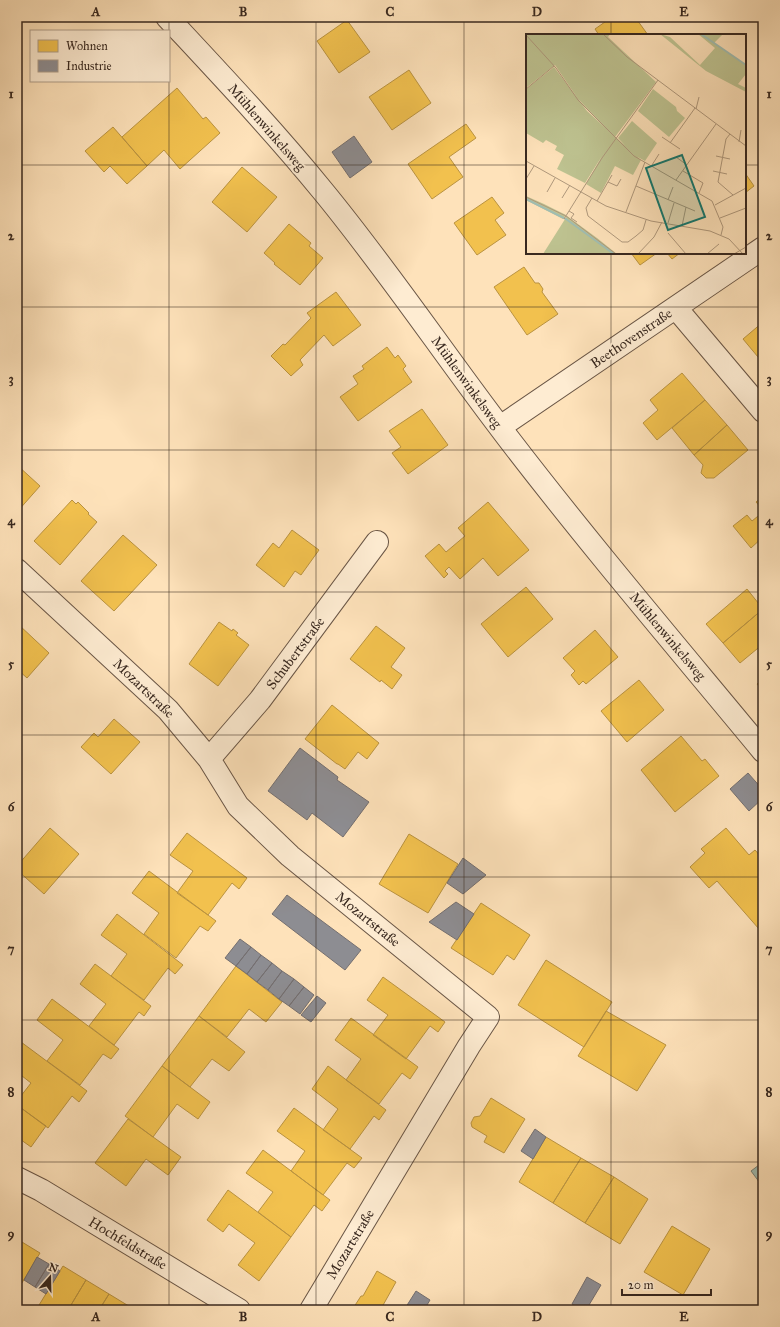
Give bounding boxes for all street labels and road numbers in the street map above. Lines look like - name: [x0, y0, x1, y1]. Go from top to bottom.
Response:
- street label: Mühlenwinkelsweg: [224, 80, 309, 175]
- street label: Beethovenstraße: [587, 305, 676, 372]
- street label: Mühlenwinkelsweg: [427, 333, 506, 432]
- street label: Mühlenwinkelsweg: [626, 589, 710, 684]
- street label: Schubertstraße: [263, 614, 328, 693]
- street label: Mozartstraße: [110, 655, 178, 722]
- street label: Mozartstraße: [332, 888, 404, 951]
- street label: Mozartstraße: [323, 1206, 378, 1282]
- street label: Hochfeldstraße: [86, 1213, 170, 1274]

